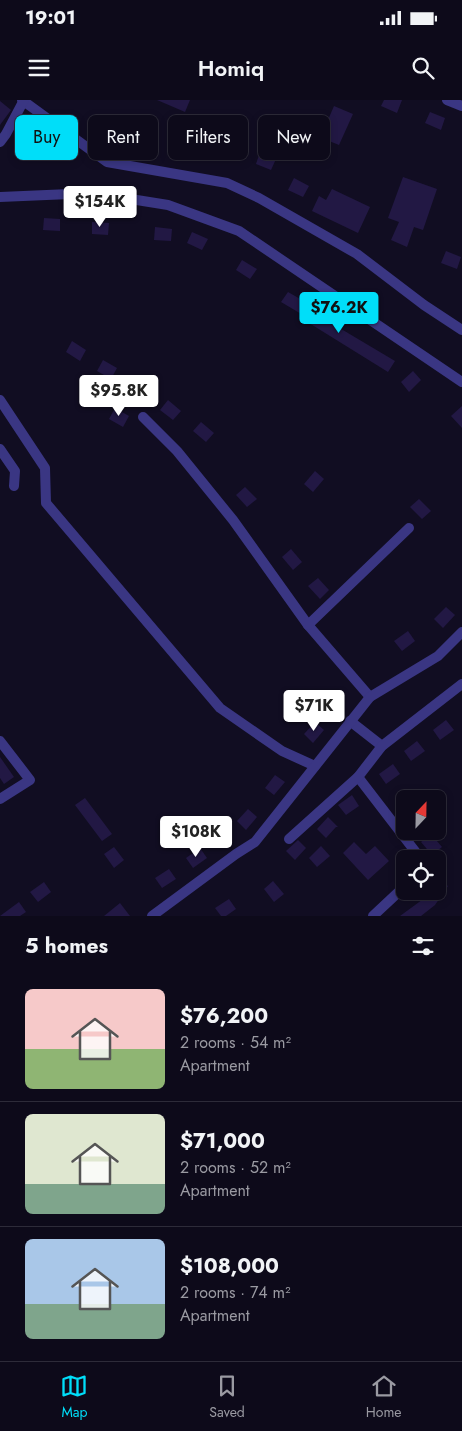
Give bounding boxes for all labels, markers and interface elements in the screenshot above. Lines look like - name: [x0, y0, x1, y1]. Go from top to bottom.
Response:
- text: 19:01: [25, 4, 76, 31]
- text: Homiq: [198, 52, 264, 84]
- icon: menu: [25, 54, 53, 82]
- icon: search: [409, 54, 437, 82]
- chip: Buy: [15, 115, 78, 160]
- chip: Rent: [88, 115, 158, 160]
- chip: Filters: [168, 115, 248, 160]
- chip: New: [258, 115, 330, 160]
- pin: $154K: [65, 186, 135, 228]
- text: $154K: [75, 190, 125, 213]
- pin: $76.2K: [298, 292, 380, 334]
- text: $76.2K: [310, 296, 368, 319]
- pin: $95.8K: [78, 374, 160, 417]
- text: $95.8K: [90, 379, 148, 402]
- pin: $71K: [284, 690, 344, 732]
- text: $71K: [295, 694, 333, 717]
- north arrow: [396, 790, 446, 840]
- map controls: [396, 790, 446, 900]
- pin: $108K: [161, 816, 231, 858]
- text: $108K: [171, 820, 221, 843]
- button: locate: [396, 850, 446, 900]
- text: 5 homes: [25, 931, 108, 961]
- icon: filters: [409, 932, 437, 960]
- text: $76,200: [180, 1001, 268, 1031]
- icon: home: [65, 1009, 125, 1069]
- text: 2 rooms · 54 m²: [180, 1031, 291, 1054]
- text: Apartment: [180, 1054, 250, 1077]
- text: $71,000: [180, 1126, 265, 1156]
- icon: home: [65, 1134, 125, 1194]
- text: 2 rooms · 52 m²: [180, 1156, 291, 1179]
- text: Apartment: [180, 1179, 250, 1202]
- text: $108,000: [180, 1251, 279, 1281]
- icon: home: [65, 1259, 125, 1319]
- text: 2 rooms · 74 m²: [180, 1281, 291, 1304]
- text: Apartment: [180, 1304, 250, 1327]
- tab: Map: [60, 1372, 88, 1422]
- tab: Saved: [209, 1372, 245, 1422]
- tab: Home: [366, 1372, 402, 1422]

